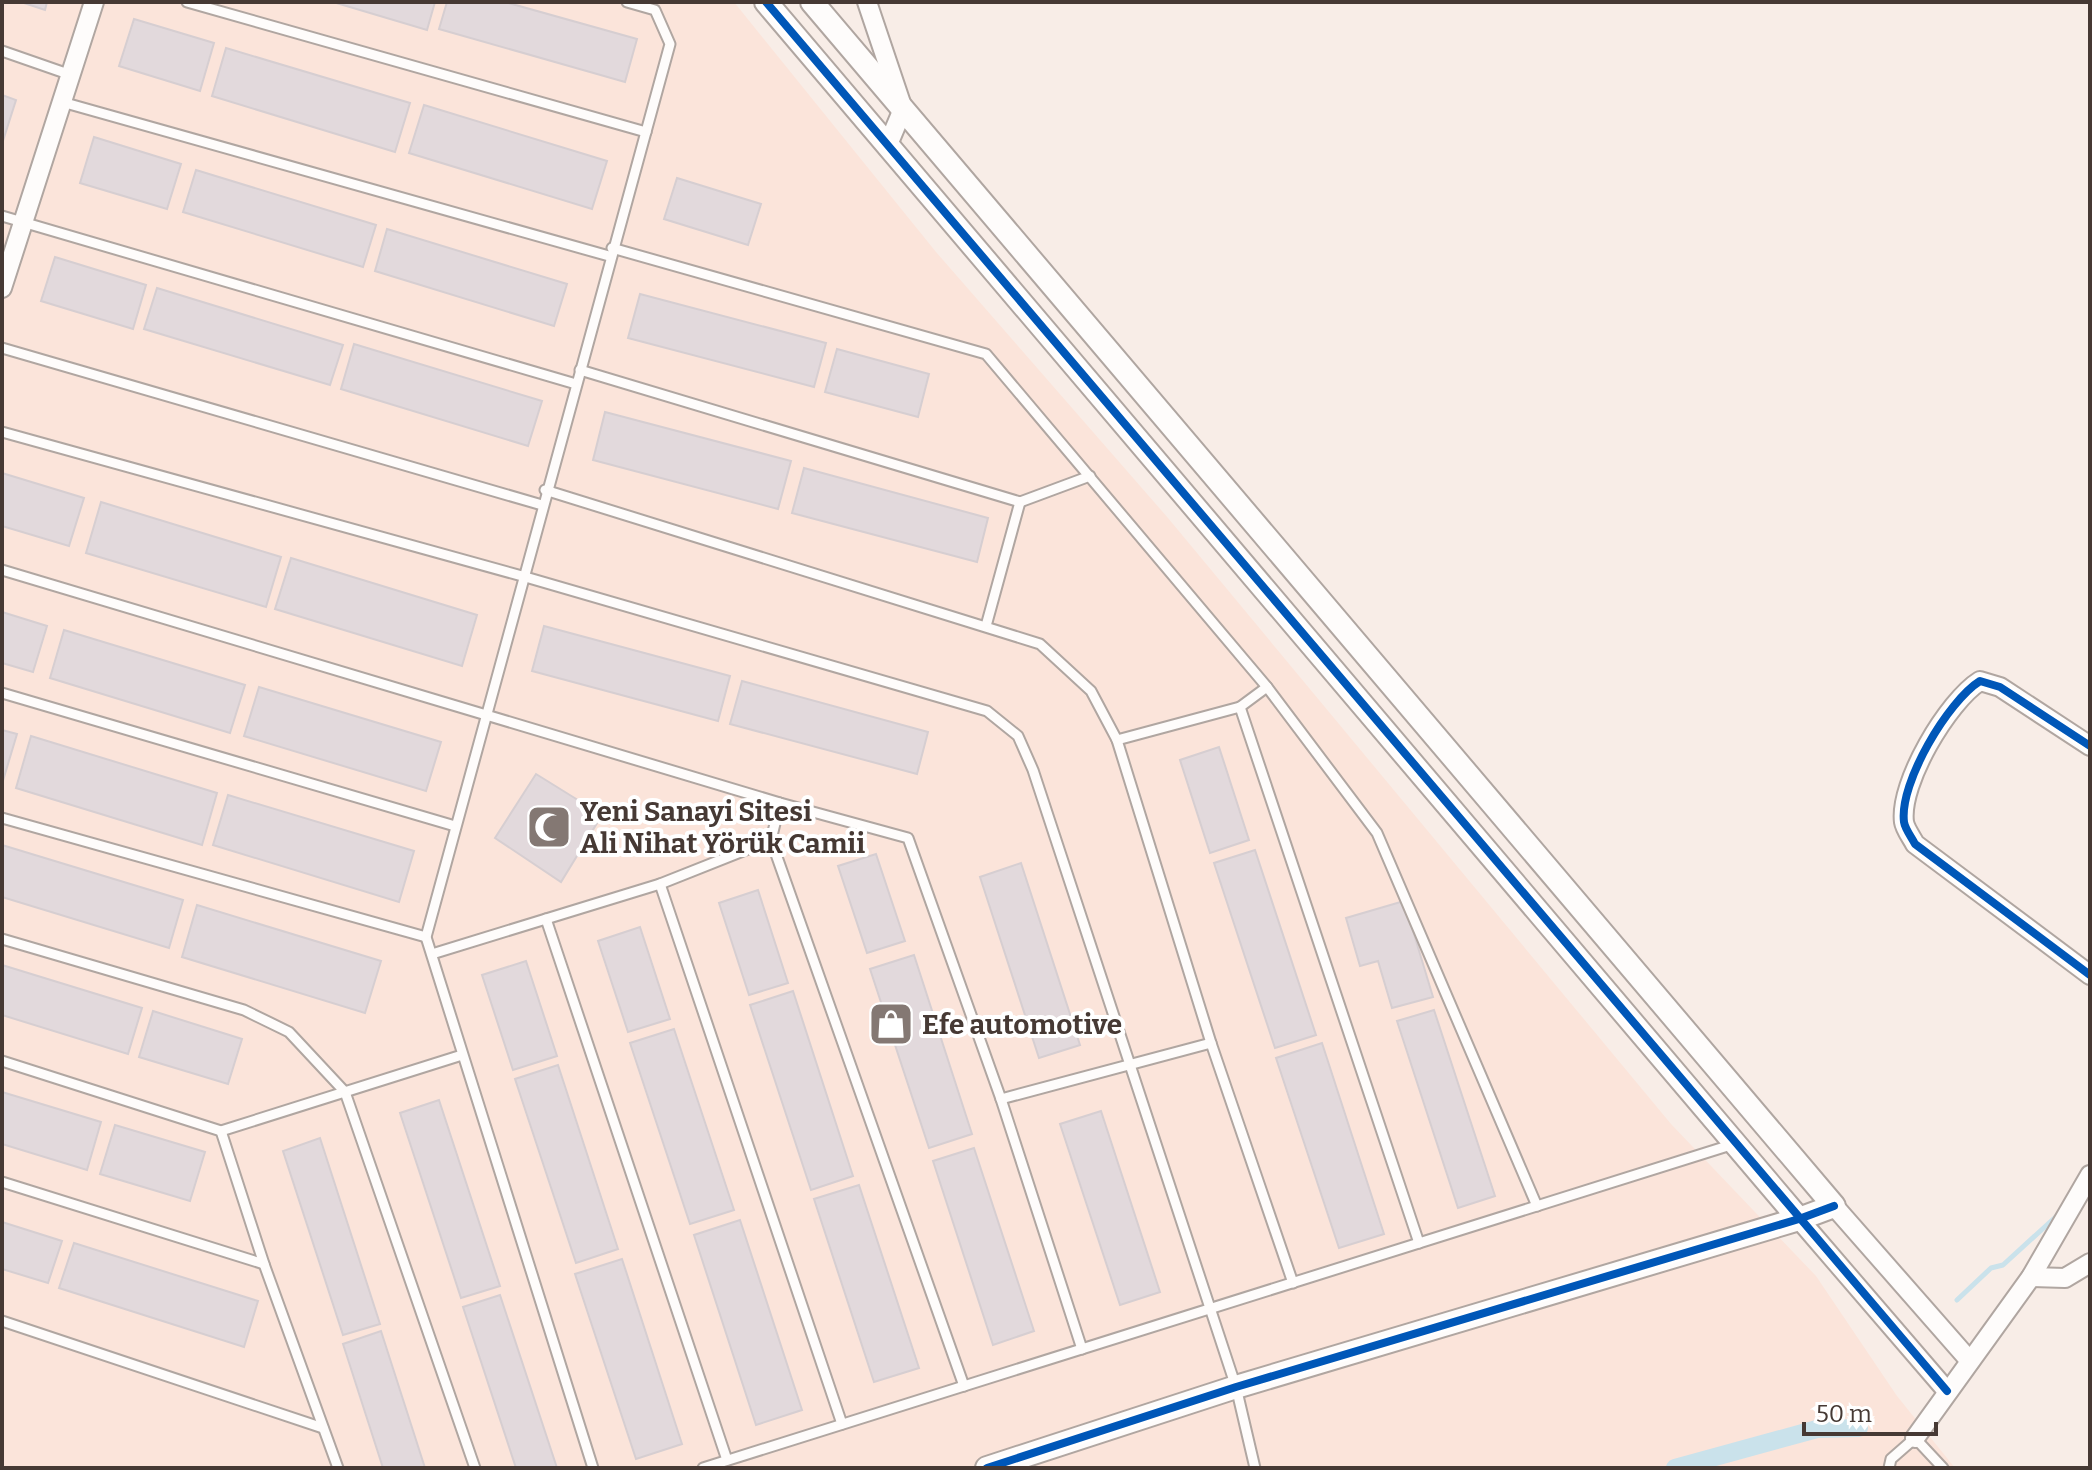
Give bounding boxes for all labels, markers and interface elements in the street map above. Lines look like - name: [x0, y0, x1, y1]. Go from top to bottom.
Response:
- place label: Yeni Sanayi Sitesi Ali Nihat Yörük Camii: [580, 795, 865, 860]
- mosque icon: Yeni Sanayi Sitesi Ali Nihat Yörük Camii: [525, 803, 573, 851]
- shop icon: Efe automotive: [867, 1000, 915, 1048]
- place label: Efe automotive: [922, 1008, 1122, 1041]
- scale bar: [1804, 1386, 1936, 1436]
- text: 50 m: [1816, 1400, 1872, 1428]

